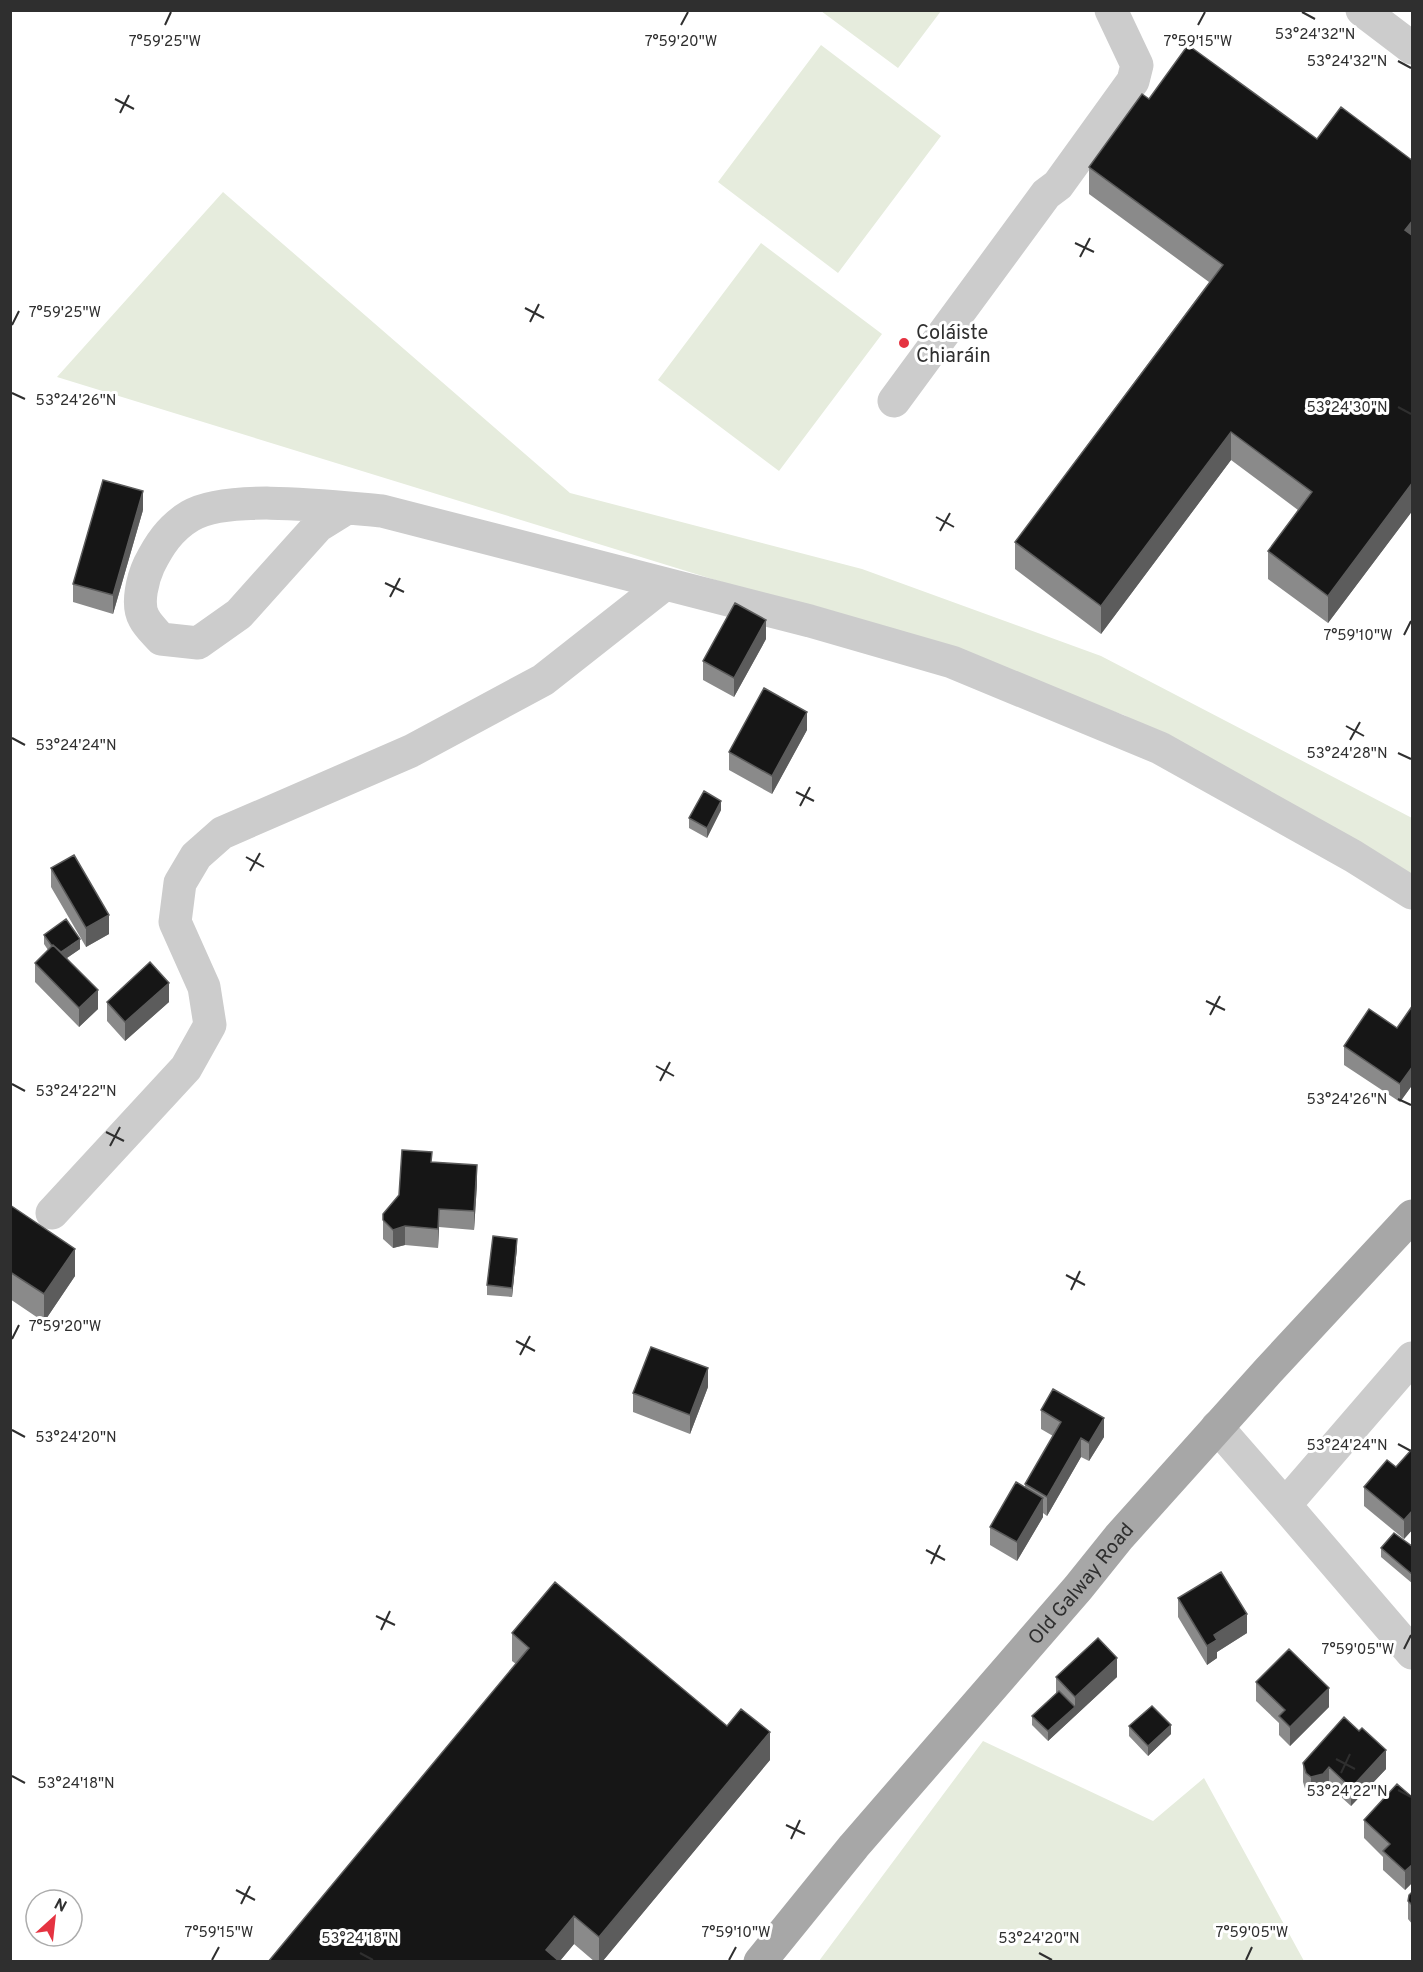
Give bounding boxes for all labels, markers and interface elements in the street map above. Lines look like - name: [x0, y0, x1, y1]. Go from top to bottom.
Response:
- text: 53°24'32"N: [1275, 26, 1355, 45]
- text: 7°59'25"W: [129, 33, 201, 52]
- text: 7°59'20"W: [645, 33, 717, 52]
- text: 7°59'15"W: [1164, 33, 1232, 52]
- text: 53°24'32"N: [1307, 53, 1387, 72]
- text: 7°59'25"W: [29, 304, 101, 323]
- place label: Coláiste Chiaráin: [916, 321, 991, 370]
- marker: Coláiste Chiaráin: [897, 336, 911, 350]
- text: 53°24'26"N: [36, 392, 116, 411]
- text: 53°24'30"N: [1306, 399, 1388, 418]
- text: 7°59'10"W: [1323, 627, 1393, 646]
- text: 53°24'24"N: [35, 737, 117, 756]
- text: 53°24'28"N: [1306, 745, 1388, 764]
- text: 53°24'22"N: [35, 1083, 117, 1102]
- text: 53°24'26"N: [1307, 1091, 1387, 1110]
- text: 7°59'20"W: [29, 1318, 101, 1337]
- text: 53°24'20"N: [35, 1429, 117, 1448]
- text: 53°24'24"N: [1306, 1437, 1388, 1456]
- street label: Old Galway Road: [1023, 1518, 1140, 1651]
- text: 7°59'05"W: [1322, 1641, 1394, 1660]
- text: 53°24'18"N: [37, 1775, 115, 1794]
- text: 53°24'22"N: [1306, 1783, 1388, 1802]
- north arrow: [24, 1888, 84, 1948]
- text: N: [50, 1895, 70, 1918]
- text: 7°59'15"W: [185, 1924, 253, 1943]
- text: 7°59'10"W: [701, 1924, 771, 1943]
- text: 7°59'05"W: [1216, 1924, 1288, 1943]
- text: 53°24'18"N: [321, 1930, 399, 1949]
- text: 53°24'20"N: [998, 1930, 1080, 1949]

